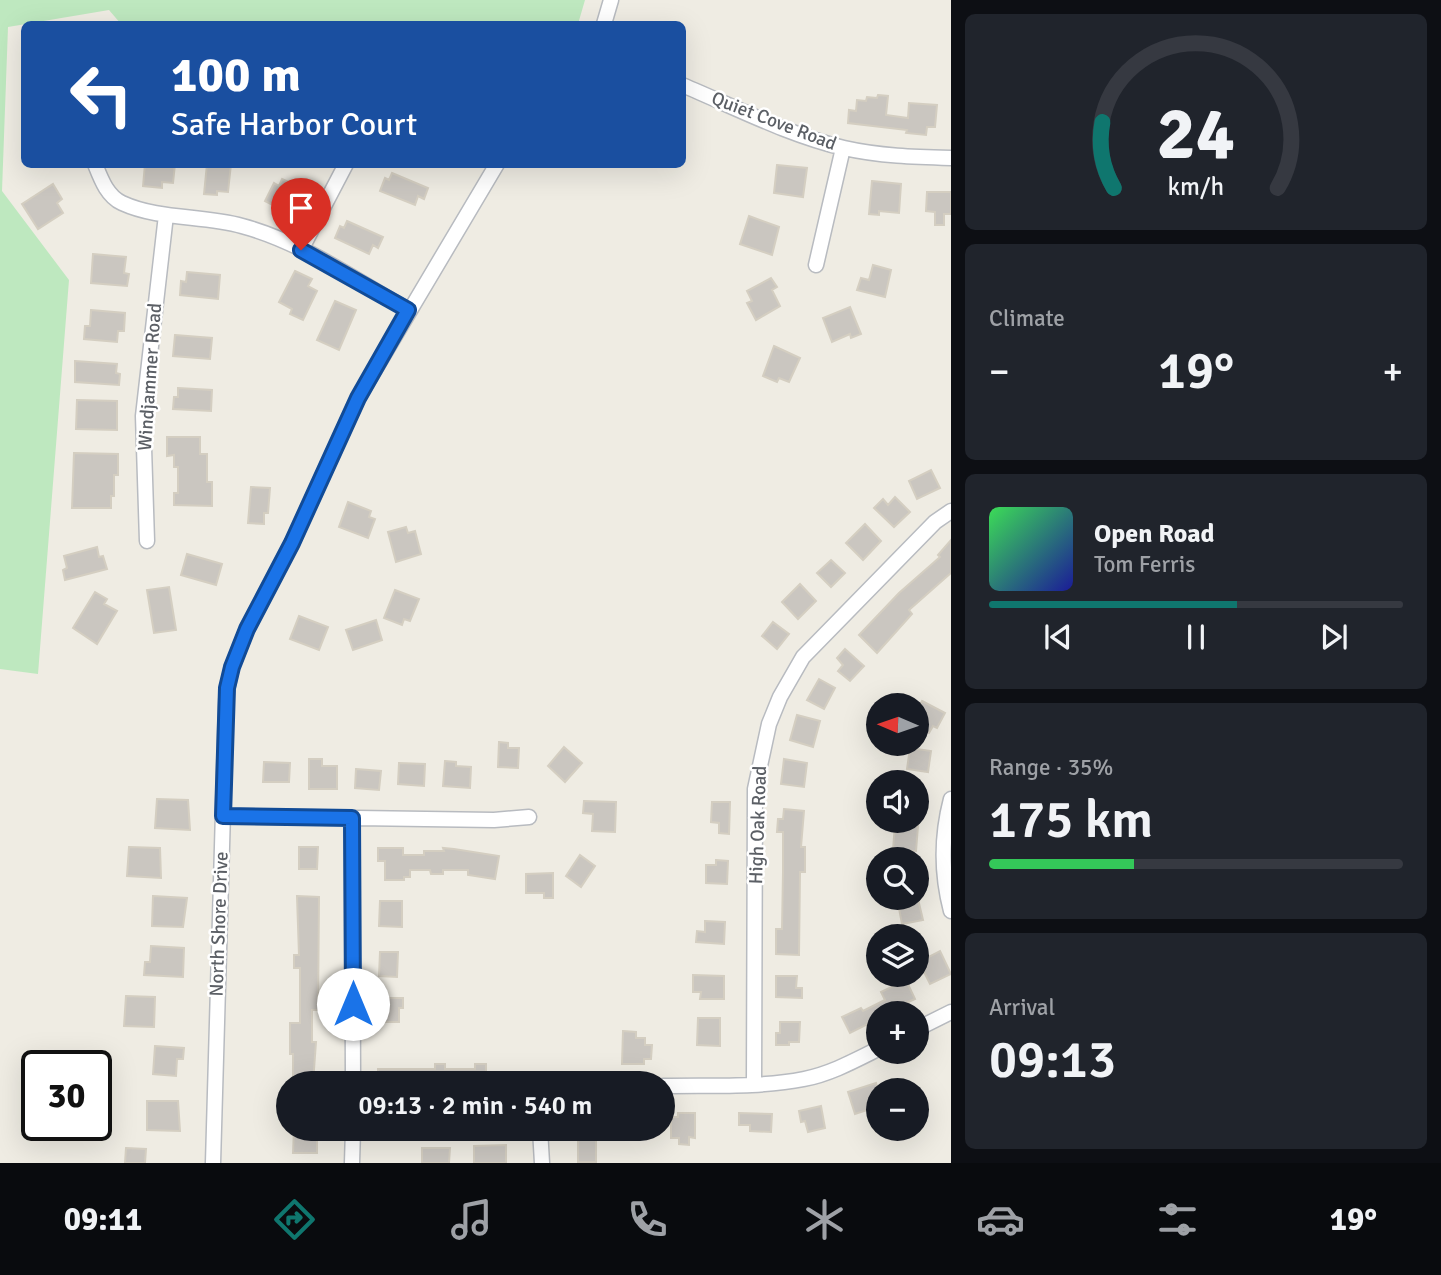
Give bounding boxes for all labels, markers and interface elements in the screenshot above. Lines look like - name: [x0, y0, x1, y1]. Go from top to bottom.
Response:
- text: 100 m: [171, 45, 301, 105]
- icon: left: [56, 49, 147, 140]
- street label: Quiet Cove Road: [708, 86, 840, 156]
- text: 24: [1157, 90, 1235, 179]
- text: Safe Harbor Court: [171, 105, 417, 144]
- text: km/h: [1168, 171, 1224, 202]
- pin: [271, 178, 331, 250]
- icon: arrive: [282, 189, 320, 227]
- street label: Windjammer Road: [133, 302, 167, 452]
- text: Climate: [989, 304, 1065, 333]
- text: 19°: [1158, 339, 1234, 403]
- text: −: [989, 348, 1010, 395]
- text: +: [1382, 348, 1403, 395]
- text: Open Road: [1094, 518, 1215, 550]
- text: Tom Ferris: [1094, 550, 1195, 579]
- icon: previous: [1039, 618, 1077, 656]
- icon: pause: [1177, 618, 1215, 656]
- icon: next: [1315, 618, 1353, 656]
- north arrow: [866, 693, 929, 756]
- map controls: [866, 693, 929, 1141]
- text: Range · 35%: [989, 753, 1113, 782]
- street label: High Oak Road: [744, 765, 772, 885]
- button: sound: [866, 770, 929, 833]
- text: 175 km: [989, 788, 1153, 852]
- button: search: [866, 847, 929, 910]
- street label: North Shore Drive: [204, 851, 234, 997]
- button: layers: [866, 924, 929, 987]
- position arrow: [316, 967, 390, 1041]
- text: Arrival: [989, 993, 1055, 1022]
- button: +: [866, 1001, 929, 1064]
- text: 09:13: [989, 1028, 1116, 1092]
- speed limit sign: 30: [21, 1050, 112, 1141]
- button: −: [866, 1078, 929, 1141]
- text: 09:13 · 2 min · 540 m: [359, 1090, 592, 1122]
- icon: directions: [270, 1195, 319, 1244]
- icon: music: [447, 1195, 496, 1244]
- icon: phone: [623, 1195, 672, 1244]
- icon: climate: [800, 1195, 849, 1244]
- icon: car: [976, 1195, 1025, 1244]
- icon: filters: [1153, 1195, 1202, 1244]
- text: 09:11: [64, 1200, 142, 1239]
- text: 19°: [1330, 1200, 1377, 1239]

